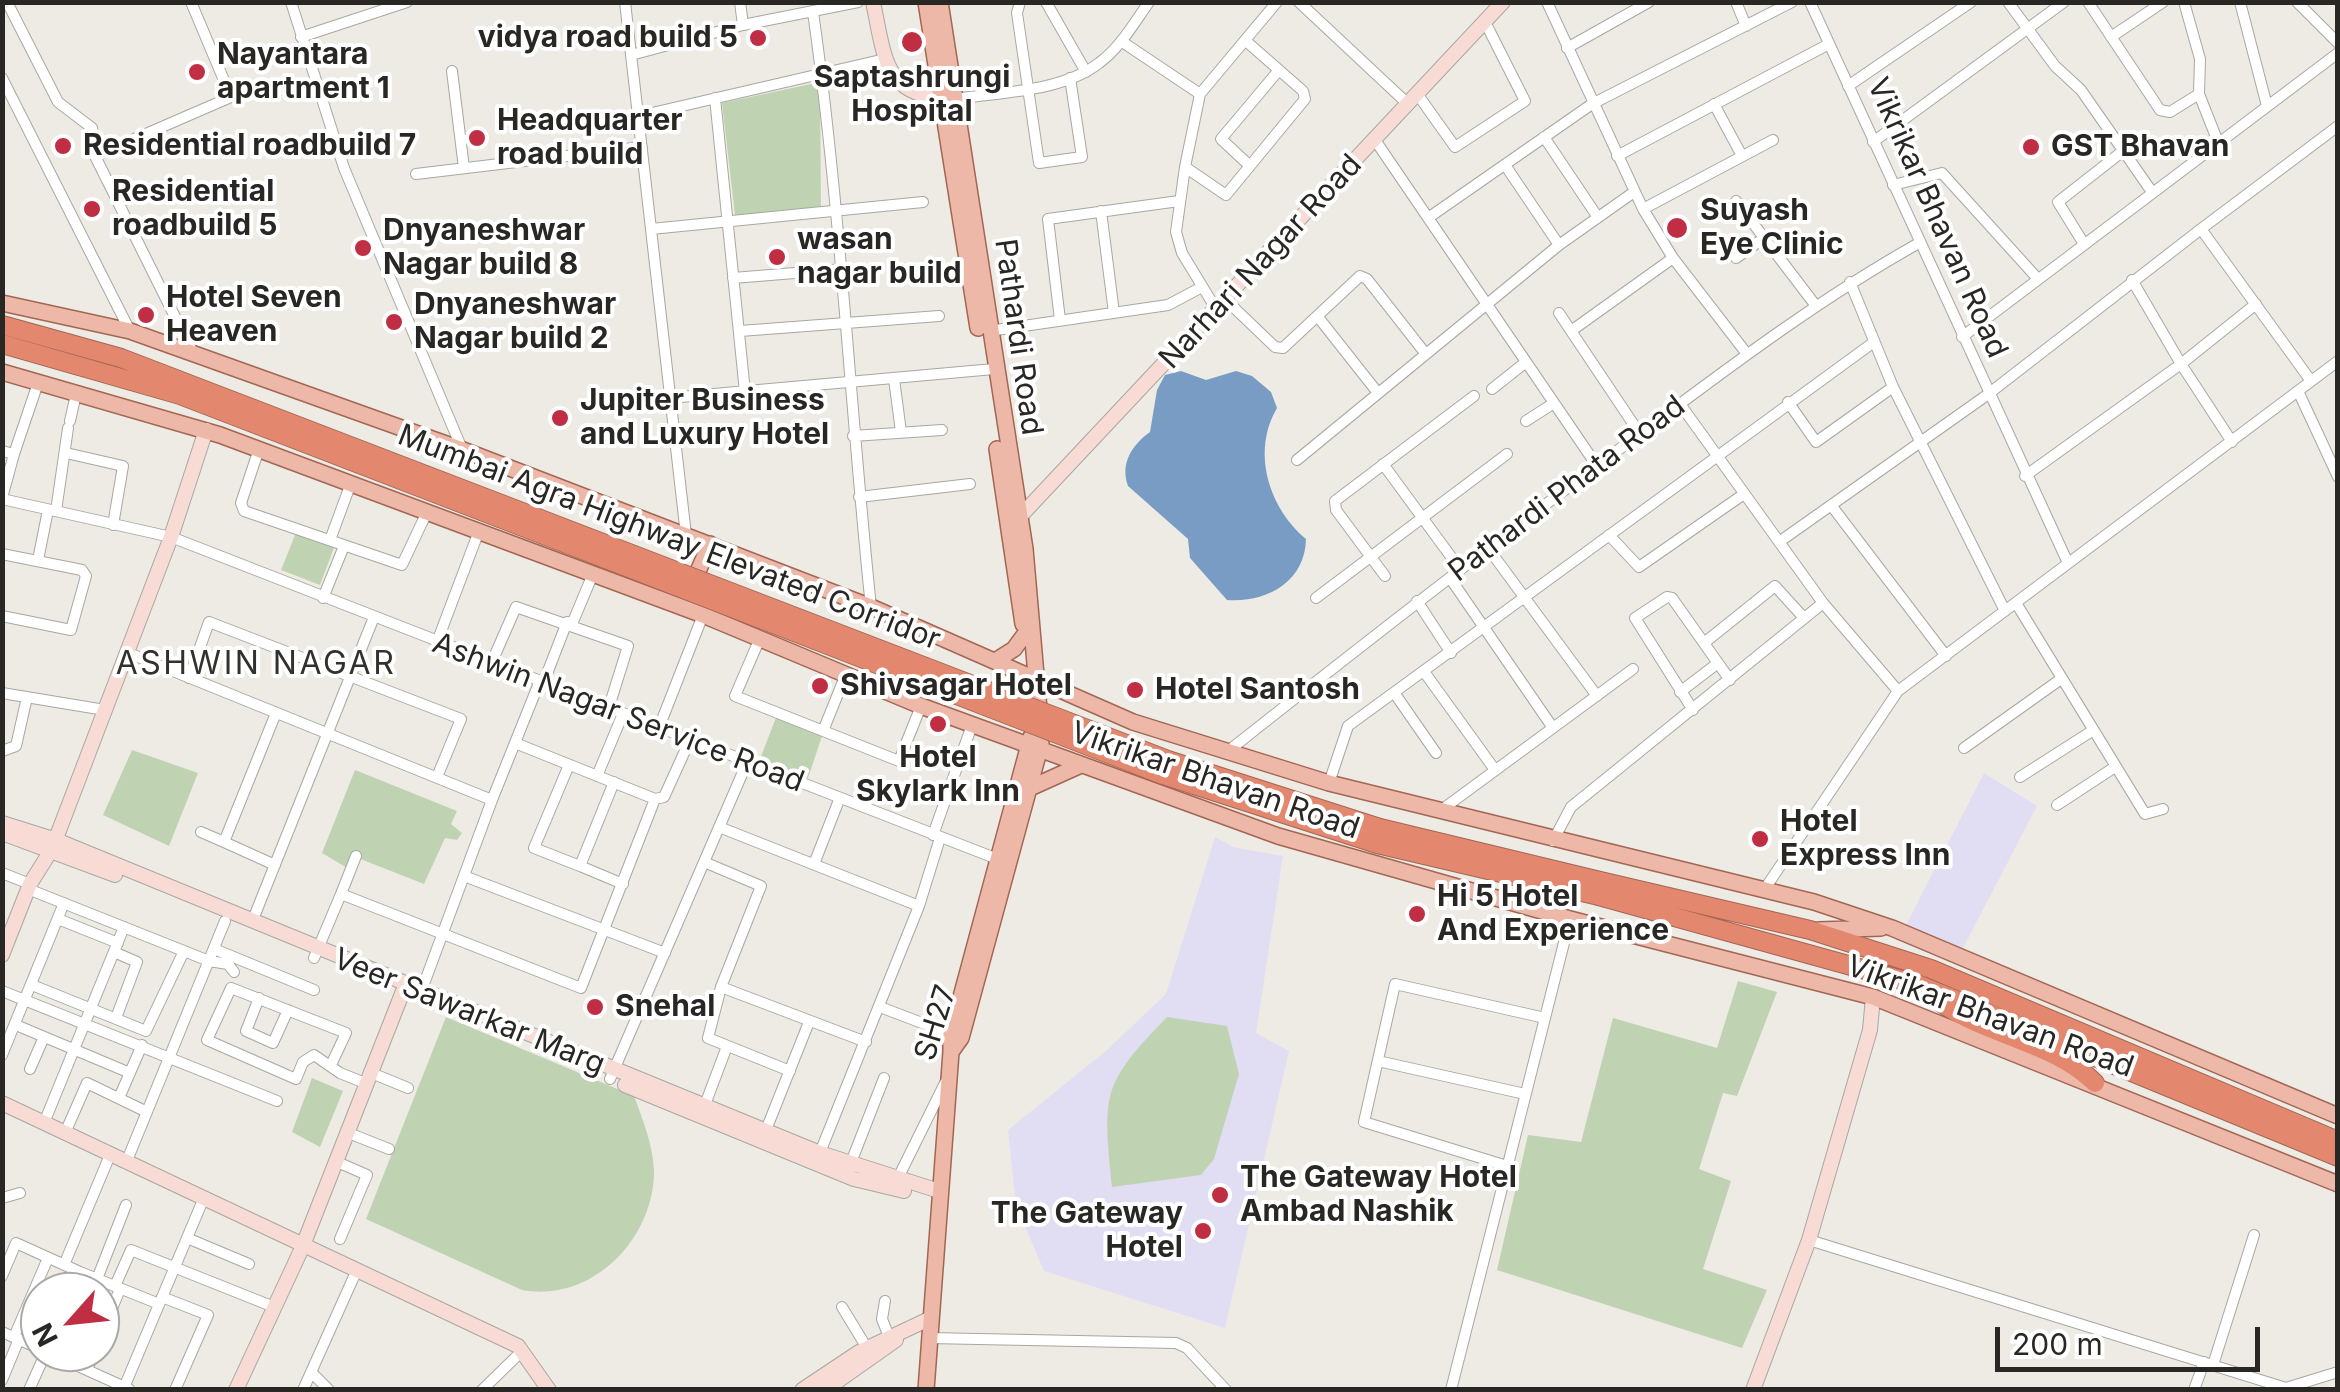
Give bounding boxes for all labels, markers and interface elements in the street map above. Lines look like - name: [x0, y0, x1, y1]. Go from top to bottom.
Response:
- place label: vidya road build 5: [478, 20, 738, 56]
- marker: vidya road build 5: [747, 27, 769, 49]
- marker: Saptashrungi Hospital: [899, 29, 925, 55]
- place label: Nayantara apartment 1: [217, 37, 390, 108]
- place label: Saptashrungi Hospital: [814, 60, 1010, 130]
- marker: Nayantara apartment 1: [186, 61, 208, 83]
- street label: Vikrikar Bhavan Road: [1859, 73, 2015, 363]
- place label: Headquarter road build: [497, 103, 682, 174]
- marker: Headquarter road build: [466, 127, 488, 149]
- place label: Residential roadbuild 7: [83, 128, 416, 164]
- place label: GST Bhavan: [2051, 129, 2230, 165]
- marker: Residential roadbuild 7: [52, 135, 74, 157]
- marker: GST Bhavan: [2020, 136, 2042, 158]
- street label: Narhari Nagar Road: [1152, 147, 1370, 377]
- place label: Residential roadbuild 5: [112, 174, 278, 244]
- place label: Suyash Eye Clinic: [1700, 193, 1844, 264]
- marker: Residential roadbuild 5: [81, 198, 103, 220]
- place label: Dnyaneshwar Nagar build 8: [383, 213, 585, 284]
- marker: Suyash Eye Clinic: [1664, 215, 1690, 241]
- place label: wasan nagar build: [797, 222, 962, 292]
- marker: Dnyaneshwar Nagar build 8: [352, 237, 374, 259]
- street label: Pathardi Road: [986, 237, 1050, 437]
- marker: wasan nagar build: [766, 246, 788, 268]
- place label: Hotel Seven Heaven: [166, 280, 342, 350]
- place label: Dnyaneshwar Nagar build 2: [414, 287, 616, 358]
- marker: Hotel Seven Heaven: [135, 304, 157, 326]
- marker: Dnyaneshwar Nagar build 2: [383, 311, 405, 333]
- place label: Jupiter Business and Luxury Hotel: [580, 383, 829, 454]
- street label: Pathardi Phata Road: [1442, 388, 1692, 590]
- marker: Jupiter Business and Luxury Hotel: [549, 407, 571, 429]
- street label: Mumbai Agra Highway Elevated Corridor: [393, 418, 945, 658]
- street label: Ashwin Nagar Service Road: [427, 625, 809, 801]
- district label: ASHWIN NAGAR: [116, 645, 396, 683]
- place label: Shivsagar Hotel: [840, 668, 1072, 704]
- place label: Hotel Santosh: [1155, 672, 1360, 708]
- marker: Shivsagar Hotel: [809, 675, 831, 697]
- marker: Hotel Santosh: [1124, 679, 1146, 701]
- marker: Hotel Skylark Inn: [927, 713, 949, 735]
- street label: Vikrikar Bhavan Road: [1066, 715, 1364, 847]
- place label: Hotel Skylark Inn: [856, 740, 1020, 810]
- place label: Hotel Express Inn: [1780, 804, 1950, 874]
- marker: Hotel Express Inn: [1749, 828, 1771, 850]
- place label: Hi 5 Hotel And Experience: [1437, 879, 1669, 950]
- marker: Hi 5 Hotel And Experience: [1406, 903, 1428, 925]
- street label: Veer Sawarkar Marg: [328, 941, 610, 1083]
- street label: Vikrikar Bhavan Road: [1842, 948, 2138, 1086]
- street label: SH27: [908, 981, 964, 1065]
- place label: Snehal: [615, 989, 715, 1025]
- marker: Snehal: [584, 996, 606, 1018]
- place label: The Gateway Hotel Ambad Nashik: [1240, 1160, 1517, 1230]
- marker: The Gateway Hotel Ambad Nashik: [1209, 1184, 1231, 1206]
- place label: The Gateway Hotel: [991, 1196, 1183, 1266]
- marker: The Gateway Hotel: [1192, 1220, 1214, 1242]
- north arrow: [20, 1272, 120, 1372]
- scale bar: [2000, 1307, 2265, 1369]
- text: N: [25, 1317, 65, 1352]
- text: 200 m: [2012, 1326, 2103, 1362]

